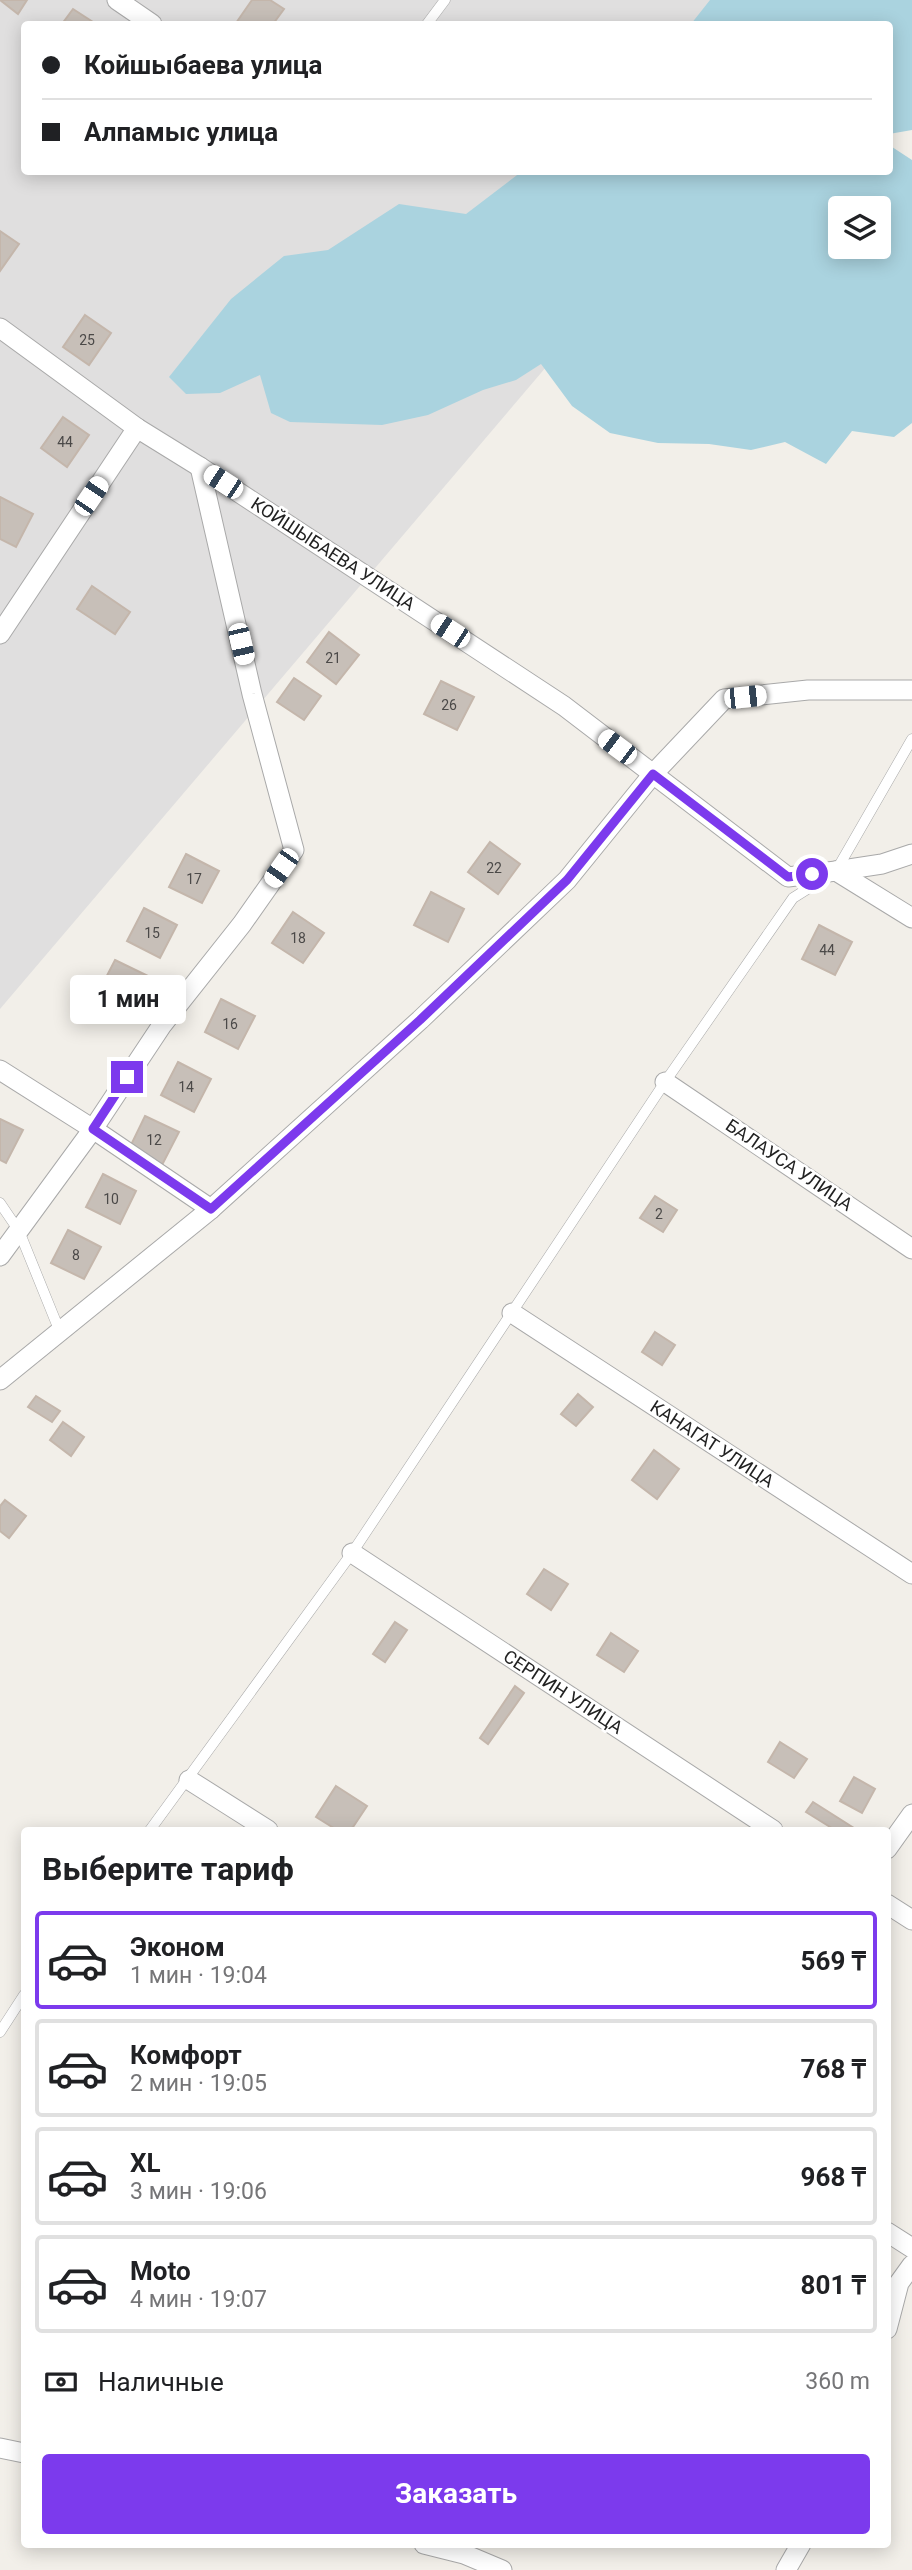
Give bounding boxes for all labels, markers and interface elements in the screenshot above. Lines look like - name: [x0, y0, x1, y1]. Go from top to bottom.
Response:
- text: Койшыбаева улица: [84, 50, 323, 80]
- text: Алпамыс улица: [84, 117, 278, 147]
- map controls: [828, 196, 891, 259]
- button: layers: [828, 196, 891, 259]
- house number: 25: [79, 332, 95, 348]
- house number: 44: [57, 434, 73, 450]
- car: [200, 462, 247, 502]
- car: [71, 473, 112, 519]
- street label: КОЙШЫБАЕВА УЛИЦА: [247, 493, 419, 615]
- car: [427, 611, 474, 651]
- car: [227, 621, 256, 667]
- house number: 21: [325, 650, 341, 666]
- car: [724, 684, 767, 710]
- house number: 26: [441, 697, 457, 713]
- car: [594, 726, 641, 768]
- car: [261, 845, 302, 891]
- route start: [796, 858, 828, 890]
- house number: 22: [486, 860, 502, 876]
- house number: 17: [186, 871, 202, 887]
- house number: 15: [144, 925, 160, 941]
- house number: 18: [290, 930, 306, 946]
- house number: 44: [819, 942, 835, 958]
- callout: 1 мин: [69, 976, 185, 1024]
- text: 1 мин: [97, 986, 159, 1013]
- house number: 16: [222, 1016, 238, 1032]
- route end: [111, 1061, 143, 1093]
- house number: 14: [178, 1079, 194, 1095]
- street label: БАЛАУСА УЛИЦА: [722, 1114, 857, 1215]
- house number: 12: [146, 1132, 162, 1148]
- house number: 10: [103, 1191, 119, 1207]
- house number: 2: [655, 1206, 663, 1222]
- house number: 8: [72, 1247, 80, 1263]
- street label: КАНАГАТ УЛИЦА: [646, 1396, 778, 1492]
- street label: СЕРПИН УЛИЦА: [500, 1645, 627, 1738]
- text: Выберите тариф: [42, 1850, 294, 1888]
- icon: car: [46, 1929, 109, 1992]
- text: Эконом: [130, 1932, 225, 1962]
- text: 569 ₸: [801, 1946, 866, 1976]
- text: 1 мин · 19:04: [130, 1962, 267, 1989]
- icon: car: [46, 2037, 109, 2100]
- text: Комфорт: [130, 2040, 242, 2070]
- text: 768 ₸: [801, 2054, 866, 2084]
- text: 2 мин · 19:05: [130, 2070, 267, 2097]
- icon: car: [46, 2145, 109, 2208]
- text: XL: [130, 2148, 161, 2178]
- text: 968 ₸: [801, 2162, 866, 2192]
- text: 3 мин · 19:06: [130, 2178, 267, 2205]
- icon: car: [46, 2253, 109, 2316]
- text: Moto: [130, 2256, 191, 2286]
- text: 801 ₸: [801, 2270, 866, 2300]
- text: 4 мин · 19:07: [130, 2286, 267, 2313]
- icon: cash: [42, 2363, 80, 2401]
- text: Наличные: [98, 2367, 224, 2397]
- text: 360 m: [805, 2368, 870, 2395]
- button: Заказать: [42, 2454, 870, 2534]

